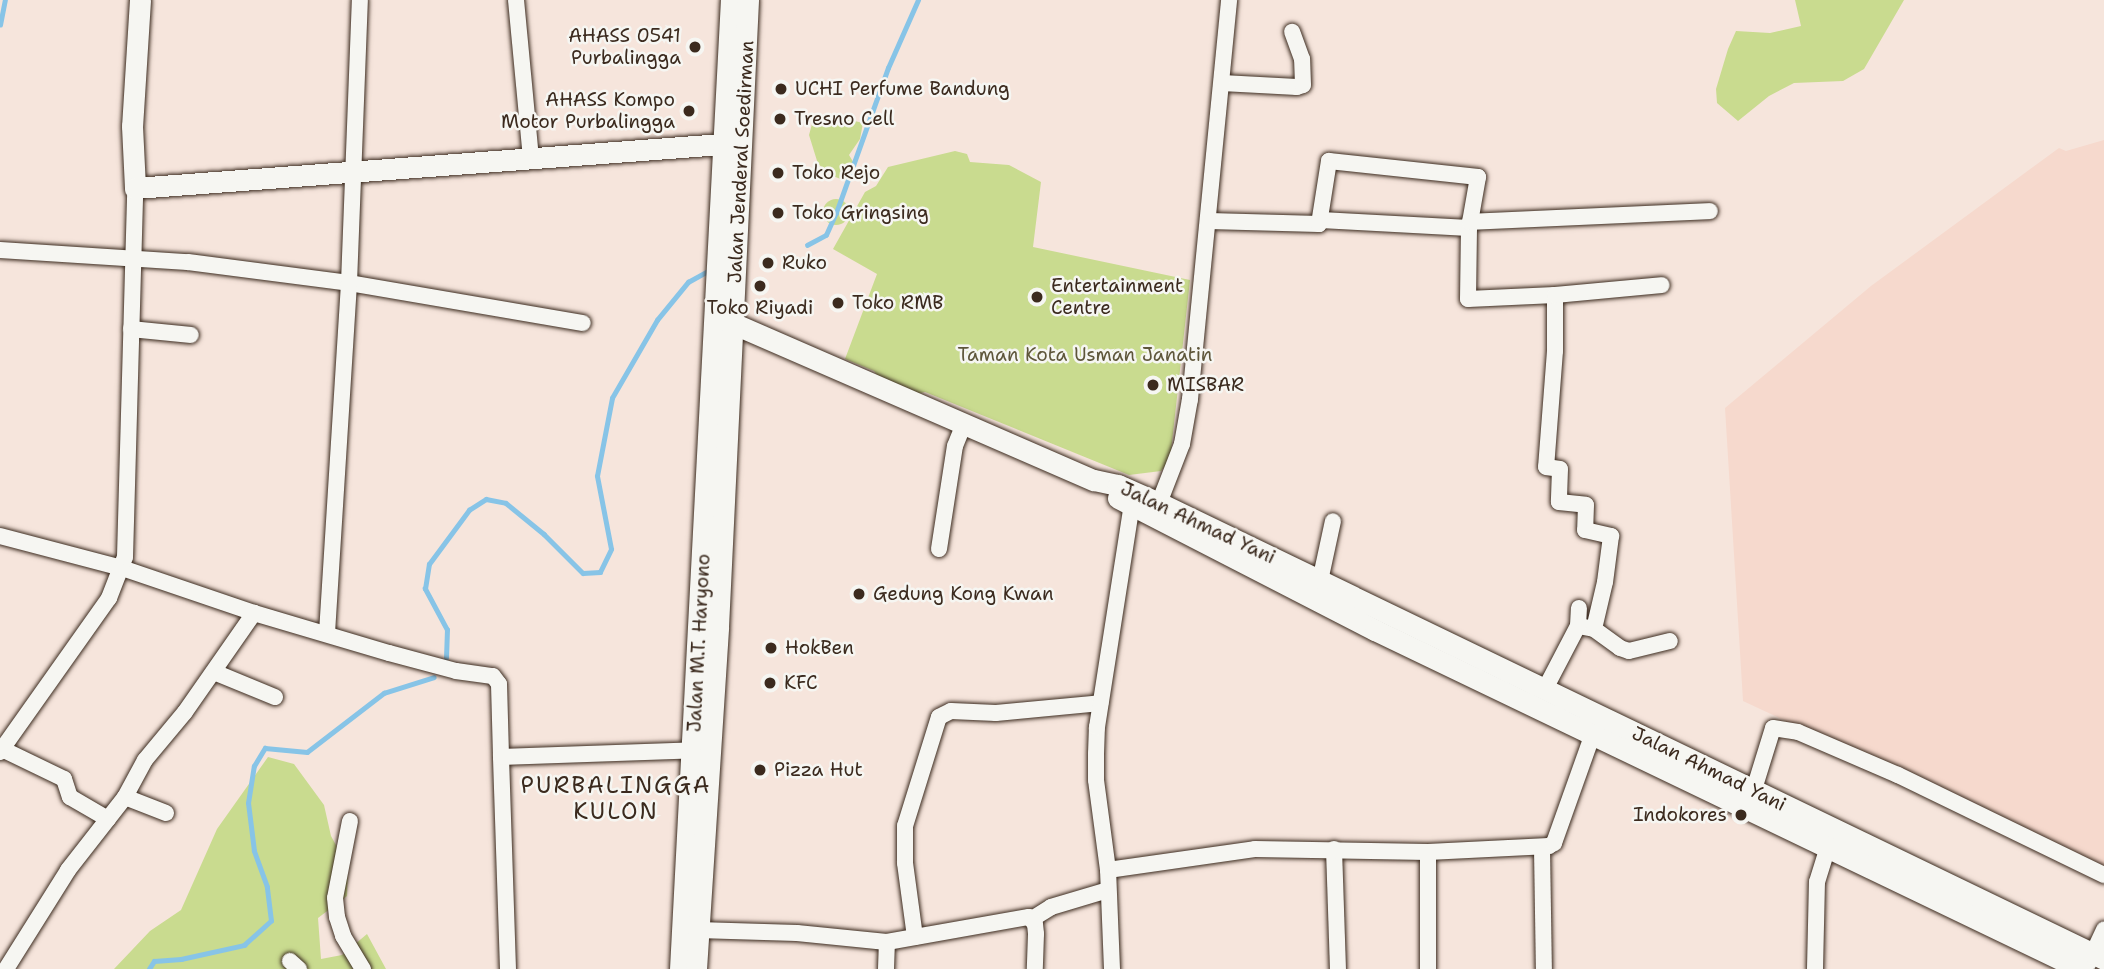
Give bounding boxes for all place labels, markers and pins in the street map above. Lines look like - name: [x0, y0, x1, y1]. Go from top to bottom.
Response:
- place label: AHASS 0541 Purbalingga: [568, 25, 681, 69]
- marker: AHASS 0541 Purbalingga: [687, 39, 703, 55]
- place label: UCHI Perfume Bandung: [795, 78, 1010, 100]
- marker: UCHI Perfume Bandung: [773, 81, 789, 97]
- place label: AHASS Kompo Motor Purbalingga: [501, 89, 675, 133]
- marker: AHASS Kompo Motor Purbalingga: [681, 103, 697, 119]
- place label: Tresno Cell: [794, 108, 894, 130]
- marker: Tresno Cell: [772, 111, 788, 127]
- place label: Toko Rejo: [792, 162, 880, 184]
- marker: Toko Rejo: [770, 165, 786, 181]
- place label: Toko Gringsing: [792, 202, 929, 224]
- marker: Toko Gringsing: [770, 205, 786, 221]
- place label: Ruko: [782, 252, 827, 274]
- marker: Ruko: [760, 255, 776, 271]
- place label: Entertainment Centre: [1051, 275, 1183, 319]
- marker: Toko Riyadi: [752, 278, 768, 294]
- marker: Entertainment Centre: [1029, 289, 1045, 305]
- place label: Toko RMB: [852, 292, 944, 314]
- marker: Toko RMB: [830, 295, 846, 311]
- place label: Toko Riyadi: [707, 297, 813, 319]
- place label: MISBAR: [1167, 374, 1244, 396]
- marker: MISBAR: [1145, 377, 1161, 393]
- place label: Gedung Kong Kwan: [873, 583, 1054, 605]
- marker: Gedung Kong Kwan: [851, 586, 867, 602]
- place label: HokBen: [785, 637, 854, 659]
- marker: HokBen: [763, 640, 779, 656]
- place label: KFC: [784, 672, 818, 694]
- marker: KFC: [762, 675, 778, 691]
- place label: Pizza Hut: [774, 759, 863, 781]
- marker: Pizza Hut: [752, 762, 768, 778]
- place label: Indokores: [1633, 804, 1727, 826]
- marker: Indokores: [1733, 807, 1749, 823]

